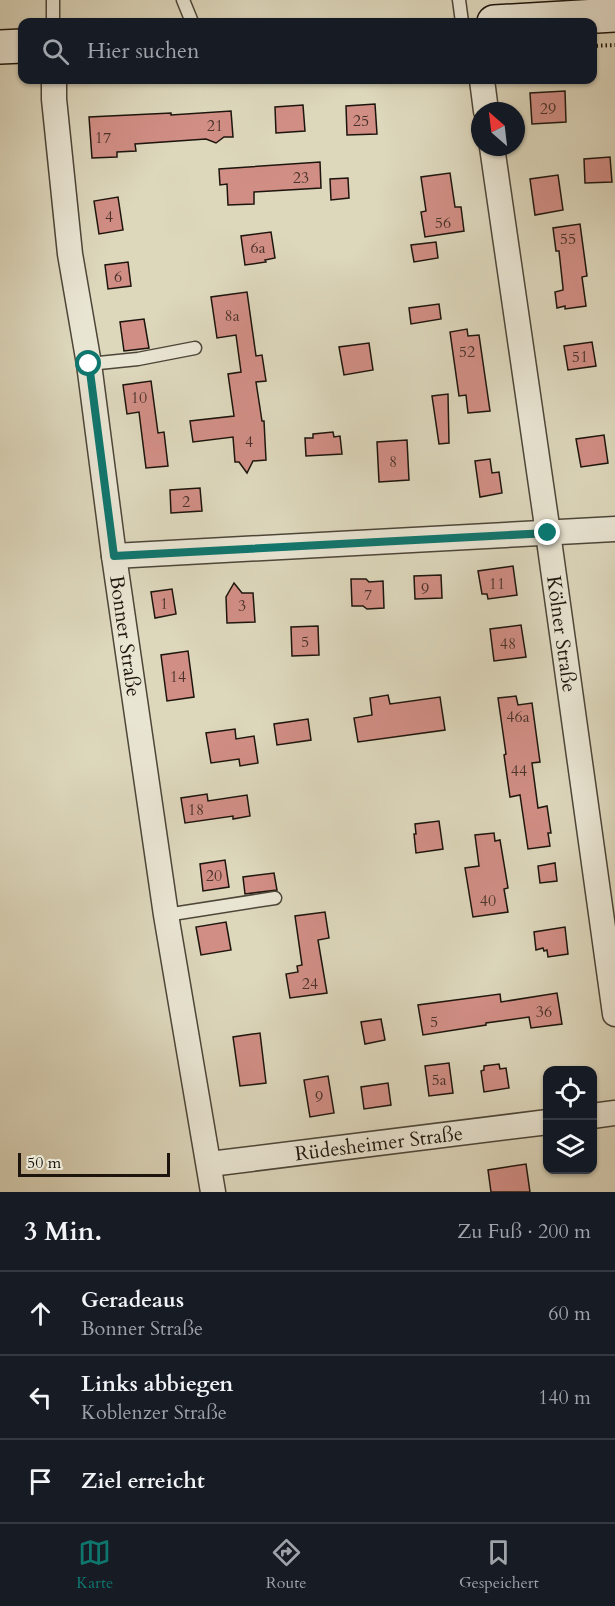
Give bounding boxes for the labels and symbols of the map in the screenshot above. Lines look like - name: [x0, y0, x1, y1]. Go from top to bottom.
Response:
- house number: 29: [540, 98, 556, 120]
- north arrow: [471, 102, 525, 156]
- house number: 25: [353, 110, 369, 132]
- house number: 21: [207, 115, 223, 137]
- house number: 17: [95, 127, 111, 149]
- house number: 23: [293, 167, 309, 189]
- house number: 4: [105, 206, 113, 228]
- house number: 56: [435, 212, 451, 234]
- house number: 55: [560, 228, 576, 250]
- house number: 6a: [250, 237, 266, 259]
- house number: 6: [114, 266, 122, 288]
- house number: 8a: [224, 305, 240, 327]
- house number: 52: [459, 341, 475, 363]
- house number: 51: [572, 346, 588, 368]
- route start: [75, 350, 101, 376]
- house number: 10: [131, 387, 147, 409]
- house number: 4: [245, 431, 253, 453]
- house number: 8: [389, 451, 397, 473]
- house number: 2: [182, 491, 190, 513]
- route end: [534, 519, 560, 545]
- house number: 11: [489, 573, 505, 595]
- street label: Bonner Straße: [103, 574, 147, 699]
- street label: Kölner Straße: [540, 574, 583, 694]
- house number: 9: [421, 578, 429, 600]
- house number: 7: [364, 584, 372, 606]
- house number: 1: [160, 593, 168, 615]
- house number: 3: [238, 595, 246, 617]
- house number: 5: [301, 631, 309, 653]
- house number: 48: [500, 633, 516, 655]
- house number: 14: [170, 666, 186, 688]
- house number: 46a: [506, 706, 530, 728]
- house number: 44: [511, 760, 527, 782]
- house number: 18: [188, 799, 204, 821]
- house number: 20: [206, 865, 222, 887]
- house number: 40: [480, 890, 496, 912]
- house number: 24: [302, 973, 318, 995]
- house number: 36: [536, 1001, 552, 1023]
- house number: 5: [430, 1011, 438, 1033]
- house number: 5a: [431, 1069, 447, 1091]
- house number: 9: [315, 1086, 323, 1108]
- street label: Rüdesheimer Straße: [293, 1120, 464, 1167]
- scale bar: [18, 1150, 170, 1178]

